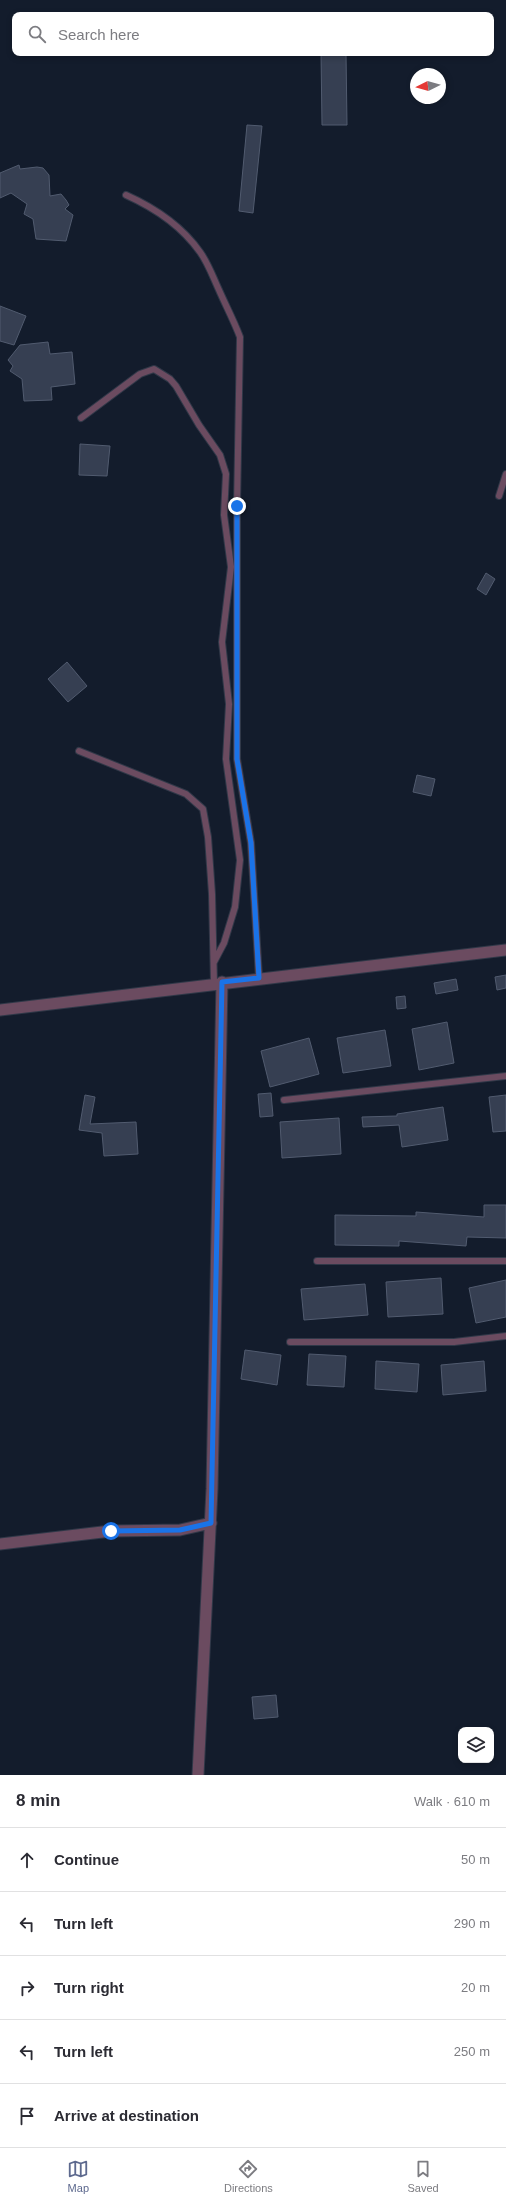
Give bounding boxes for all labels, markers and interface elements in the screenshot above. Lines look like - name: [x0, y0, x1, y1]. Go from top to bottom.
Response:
- search box: [12, 12, 494, 56]
- icon: search: [26, 23, 48, 45]
- text: Search here: [58, 26, 140, 43]
- north arrow: [410, 68, 446, 104]
- route end: [228, 497, 246, 515]
- route start: [102, 1522, 120, 1540]
- map controls: [458, 1727, 494, 1763]
- button: layers: [458, 1727, 494, 1763]
- text: 8 min: [16, 1791, 60, 1810]
- text: Walk · 610 m: [414, 1794, 490, 1809]
- icon: ahead: [16, 1849, 38, 1871]
- text: Continue: [54, 1851, 119, 1868]
- text: 50 m: [461, 1852, 490, 1867]
- icon: left: [16, 1913, 38, 1935]
- text: Turn left: [54, 1915, 113, 1932]
- text: 290 m: [454, 1916, 490, 1931]
- icon: right: [16, 1977, 38, 1999]
- text: Turn right: [54, 1979, 124, 1996]
- text: 20 m: [461, 1980, 490, 1995]
- icon: left: [16, 2041, 38, 2063]
- text: Turn left: [54, 2043, 113, 2060]
- text: 250 m: [454, 2044, 490, 2059]
- icon: arrive: [16, 2105, 38, 2127]
- text: Arrive at destination: [54, 2107, 199, 2124]
- tab: Map: [67, 2158, 89, 2194]
- tab: Directions: [224, 2158, 273, 2194]
- tab: Saved: [407, 2158, 439, 2194]

